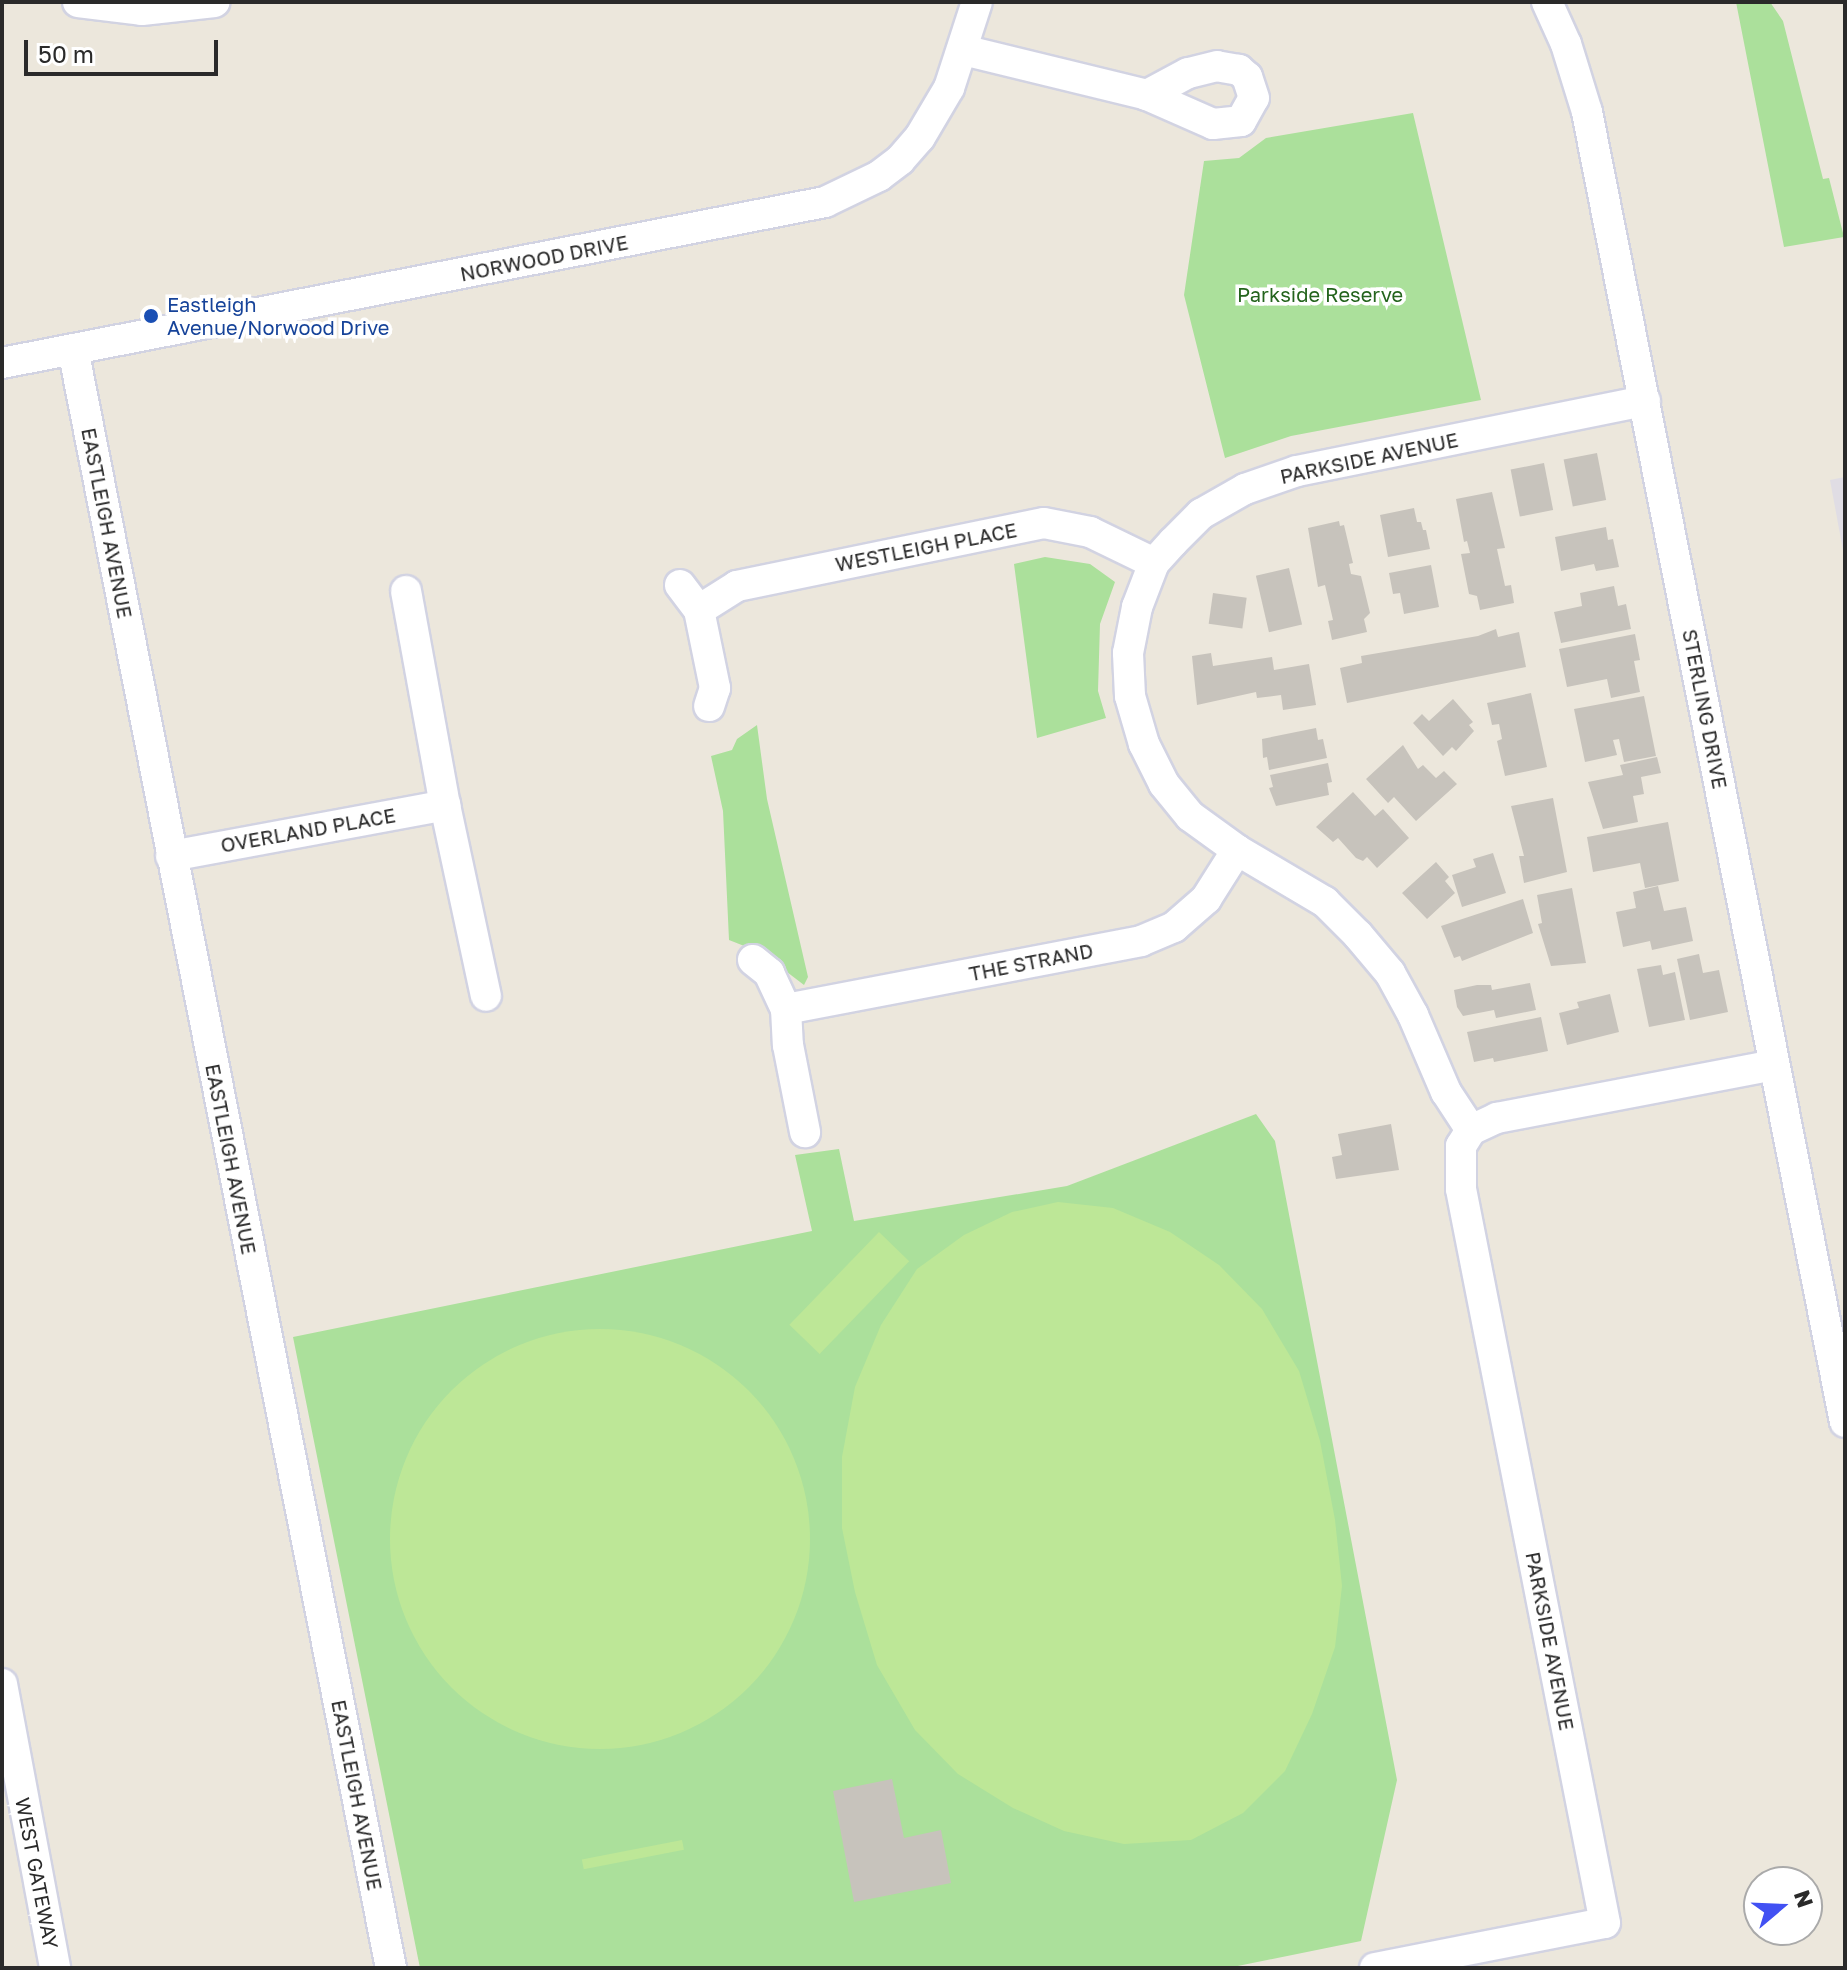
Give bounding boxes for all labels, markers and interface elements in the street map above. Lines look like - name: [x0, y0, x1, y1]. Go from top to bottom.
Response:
- scale bar: [28, 24, 222, 74]
- text: 50 m: [38, 39, 94, 68]
- street label: NORWOOD DRIVE: [458, 230, 630, 286]
- park label: Parkside Reserve: [1237, 282, 1403, 306]
- place label: Eastleigh Avenue/Norwood Drive: [167, 292, 389, 339]
- marker: Eastleigh Avenue/Norwood Drive: [142, 307, 160, 325]
- street label: EASTLEIGH AVENUE: [77, 426, 137, 620]
- street label: PARKSIDE AVENUE: [1278, 427, 1460, 489]
- street label: WESTLEIGH PLACE: [833, 518, 1019, 576]
- street label: STERLING DRIVE: [1678, 627, 1732, 791]
- street label: OVERLAND PLACE: [219, 803, 397, 857]
- street label: THE STRAND: [967, 938, 1095, 986]
- street label: EASTLEIGH AVENUE: [201, 1062, 261, 1256]
- street label: PARKSIDE AVENUE: [1521, 1550, 1579, 1732]
- street label: EASTLEIGH AVENUE: [327, 1698, 387, 1892]
- street label: WEST GATEWAY: [11, 1795, 63, 1951]
- north arrow: [1743, 1866, 1823, 1946]
- text: N: [1789, 1886, 1820, 1911]

